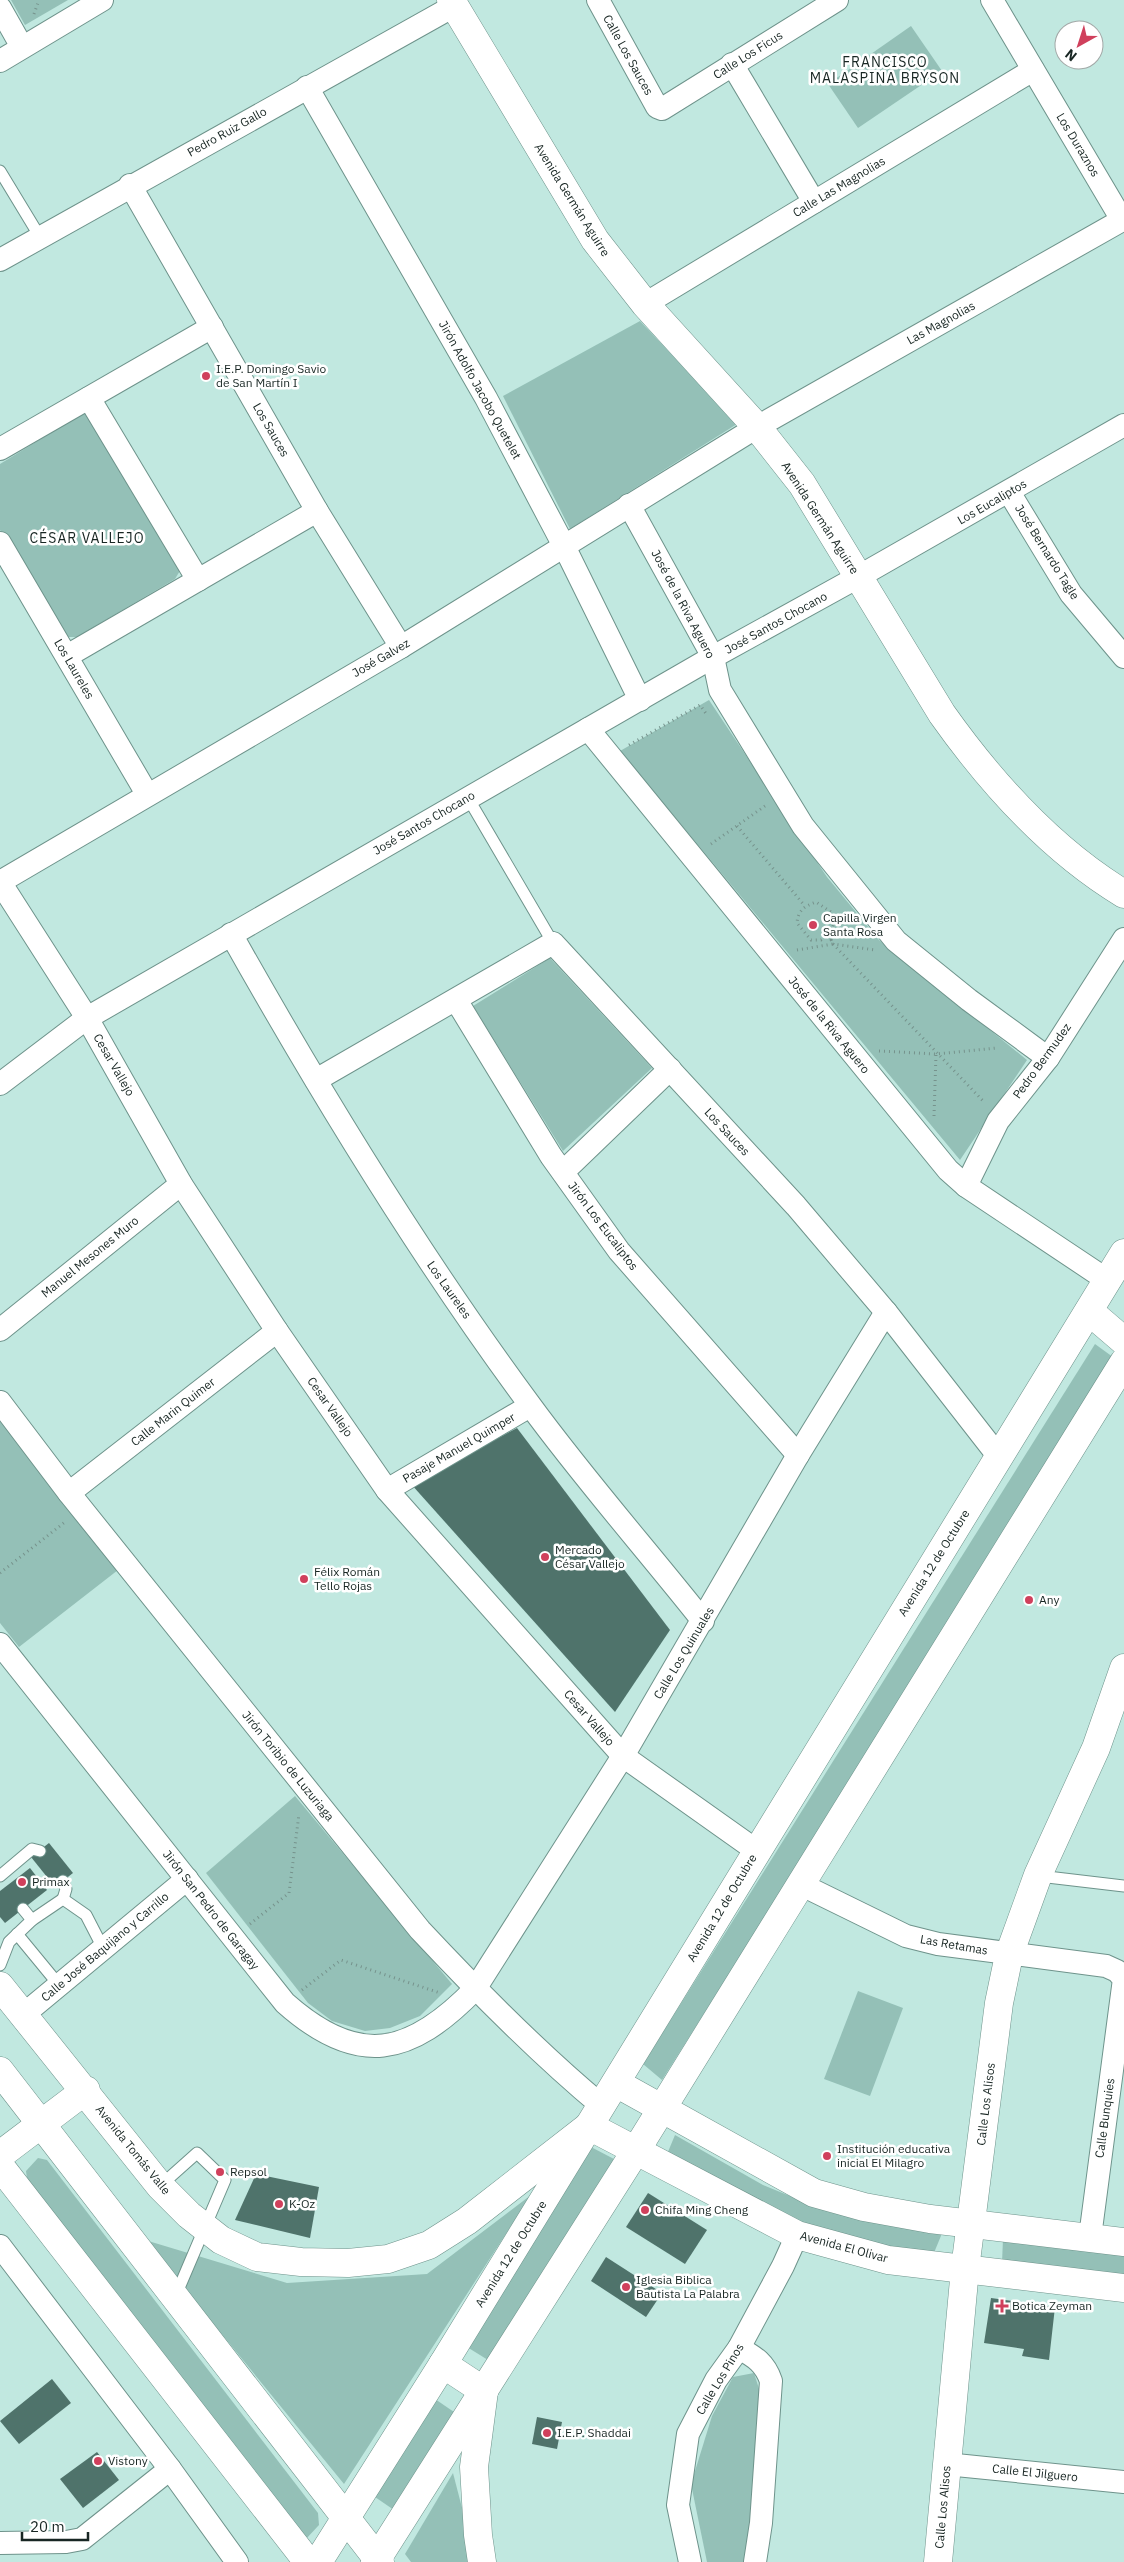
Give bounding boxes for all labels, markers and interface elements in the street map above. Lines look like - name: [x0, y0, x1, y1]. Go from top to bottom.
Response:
- street label: Calle Los Sauces: [600, 12, 657, 98]
- north arrow: [1054, 20, 1104, 70]
- street label: Calle Los Ficus: [710, 27, 786, 82]
- text: N: [1061, 45, 1080, 65]
- district label: FRANCISCO MALASPINA BRYSON: [810, 53, 960, 87]
- street label: Pedro Ruiz Gallo: [185, 103, 269, 160]
- street label: Los Duraznos: [1053, 110, 1103, 180]
- street label: Avenida Germán Aguirre: [531, 140, 614, 260]
- street label: Calle Las Magnolias: [790, 153, 888, 220]
- street label: Las Magnolias: [904, 298, 978, 347]
- street label: Jirón Adolfo Jacobo Quetelet: [436, 318, 525, 462]
- place label: I.E.P. Domingo Savio de San Martín I: [216, 361, 327, 390]
- marker: I.E.P. Domingo Savio de San Martín I: [200, 370, 212, 382]
- street label: Los Sauces: [250, 400, 293, 460]
- street label: Avenida Germán Aguirre: [778, 459, 863, 577]
- street label: Los Eucaliptos: [954, 476, 1029, 527]
- street label: José Bernardo Tagle: [1012, 501, 1083, 603]
- district label: CÉSAR VALLEJO: [29, 528, 145, 547]
- street label: José de la Riva Aguero: [648, 547, 719, 661]
- street label: José Santos Chocano: [722, 588, 830, 657]
- street label: José Galvez: [349, 635, 413, 680]
- street label: Los Laureles: [51, 636, 98, 702]
- street label: José Santos Chocano: [370, 787, 477, 858]
- place label: Capilla Virgen Santa Rosa: [823, 910, 897, 939]
- marker: Capilla Virgen Santa Rosa: [807, 919, 819, 931]
- street label: José de la Riva Aguero: [785, 973, 874, 1077]
- street label: Pedro Bermudez: [1009, 1020, 1074, 1101]
- street label: Cesar Vallejo: [91, 1031, 138, 1099]
- street label: Los Sauces: [701, 1105, 753, 1159]
- street label: Jirón Los Eucaliptos: [565, 1178, 642, 1273]
- street label: Manuel Mesones Muro: [38, 1213, 142, 1301]
- street label: Los Laureles: [424, 1258, 475, 1322]
- street label: Calle Marin Quimer: [128, 1374, 218, 1449]
- street label: Cesar Vallejo: [304, 1374, 357, 1440]
- street label: Pasaje Manuel Quimper: [400, 1409, 518, 1486]
- street label: Avenida 12 de Octubre: [895, 1506, 973, 1619]
- place label: Mercado César Vallejo: [555, 1542, 625, 1571]
- marker: Mercado César Vallejo: [539, 1551, 551, 1563]
- place label: Félix Román Tello Rojas: [314, 1564, 380, 1593]
- marker: Félix Román Tello Rojas: [298, 1573, 310, 1585]
- place label: Any: [1039, 1592, 1059, 1607]
- marker: Any: [1023, 1594, 1035, 1606]
- street label: Calle Los Quinuales: [650, 1604, 717, 1702]
- street label: Cesar Vallejo: [561, 1686, 618, 1749]
- street label: Jirón Toribio de Luzuriaga: [239, 1708, 338, 1824]
- street label: Jirón San Pedro de Garagay: [160, 1847, 263, 1973]
- street label: Avenida 12 de Octubre: [683, 1851, 760, 1964]
- place label: Primax: [32, 1874, 70, 1889]
- marker: Primax: [16, 1876, 28, 1888]
- street label: Calle José Baquijano y Carrillo: [38, 1889, 172, 2005]
- street label: Las Retamas: [919, 1931, 989, 1958]
- street label: Calle Los Alisos: [973, 2061, 998, 2146]
- street label: Calle Bunquies: [1091, 2077, 1118, 2159]
- street label: Avenida Tomás Valle: [93, 2102, 174, 2198]
- place label: Institución educativa inicial El Milagro: [837, 2141, 951, 2170]
- marker: Institución educativa inicial El Milagro: [821, 2150, 833, 2162]
- place label: Repsol: [230, 2164, 267, 2179]
- marker: Repsol: [214, 2166, 226, 2178]
- place label: K-Oz: [289, 2196, 315, 2211]
- street label: Avenida 12 de Octubre: [472, 2197, 550, 2310]
- marker: K-Oz: [273, 2198, 285, 2210]
- place label: Chifa Ming Cheng: [655, 2202, 749, 2217]
- marker: Chifa Ming Cheng: [639, 2204, 651, 2216]
- street label: Avenida El Olivar: [799, 2228, 890, 2266]
- place label: Iglesia Biblica Bautista La Palabra: [636, 2272, 740, 2301]
- marker: Iglesia Biblica Bautista La Palabra: [620, 2281, 632, 2293]
- place label: Botica Zeyman: [1012, 2298, 1092, 2313]
- marker: Botica Zeyman: [996, 2300, 1008, 2312]
- street label: Calle Los Pinos: [692, 2340, 747, 2417]
- place label: I.E.P. Shaddai: [557, 2425, 631, 2440]
- marker: I.E.P. Shaddai: [541, 2427, 553, 2439]
- place label: Vistony: [108, 2453, 148, 2468]
- marker: Vistony: [92, 2455, 104, 2467]
- street label: Calle El Jilguero: [992, 2461, 1079, 2484]
- street label: Calle Los Alisos: [931, 2465, 954, 2549]
- scale bar: [22, 2510, 89, 2542]
- text: 20 m: [30, 2517, 65, 2536]

